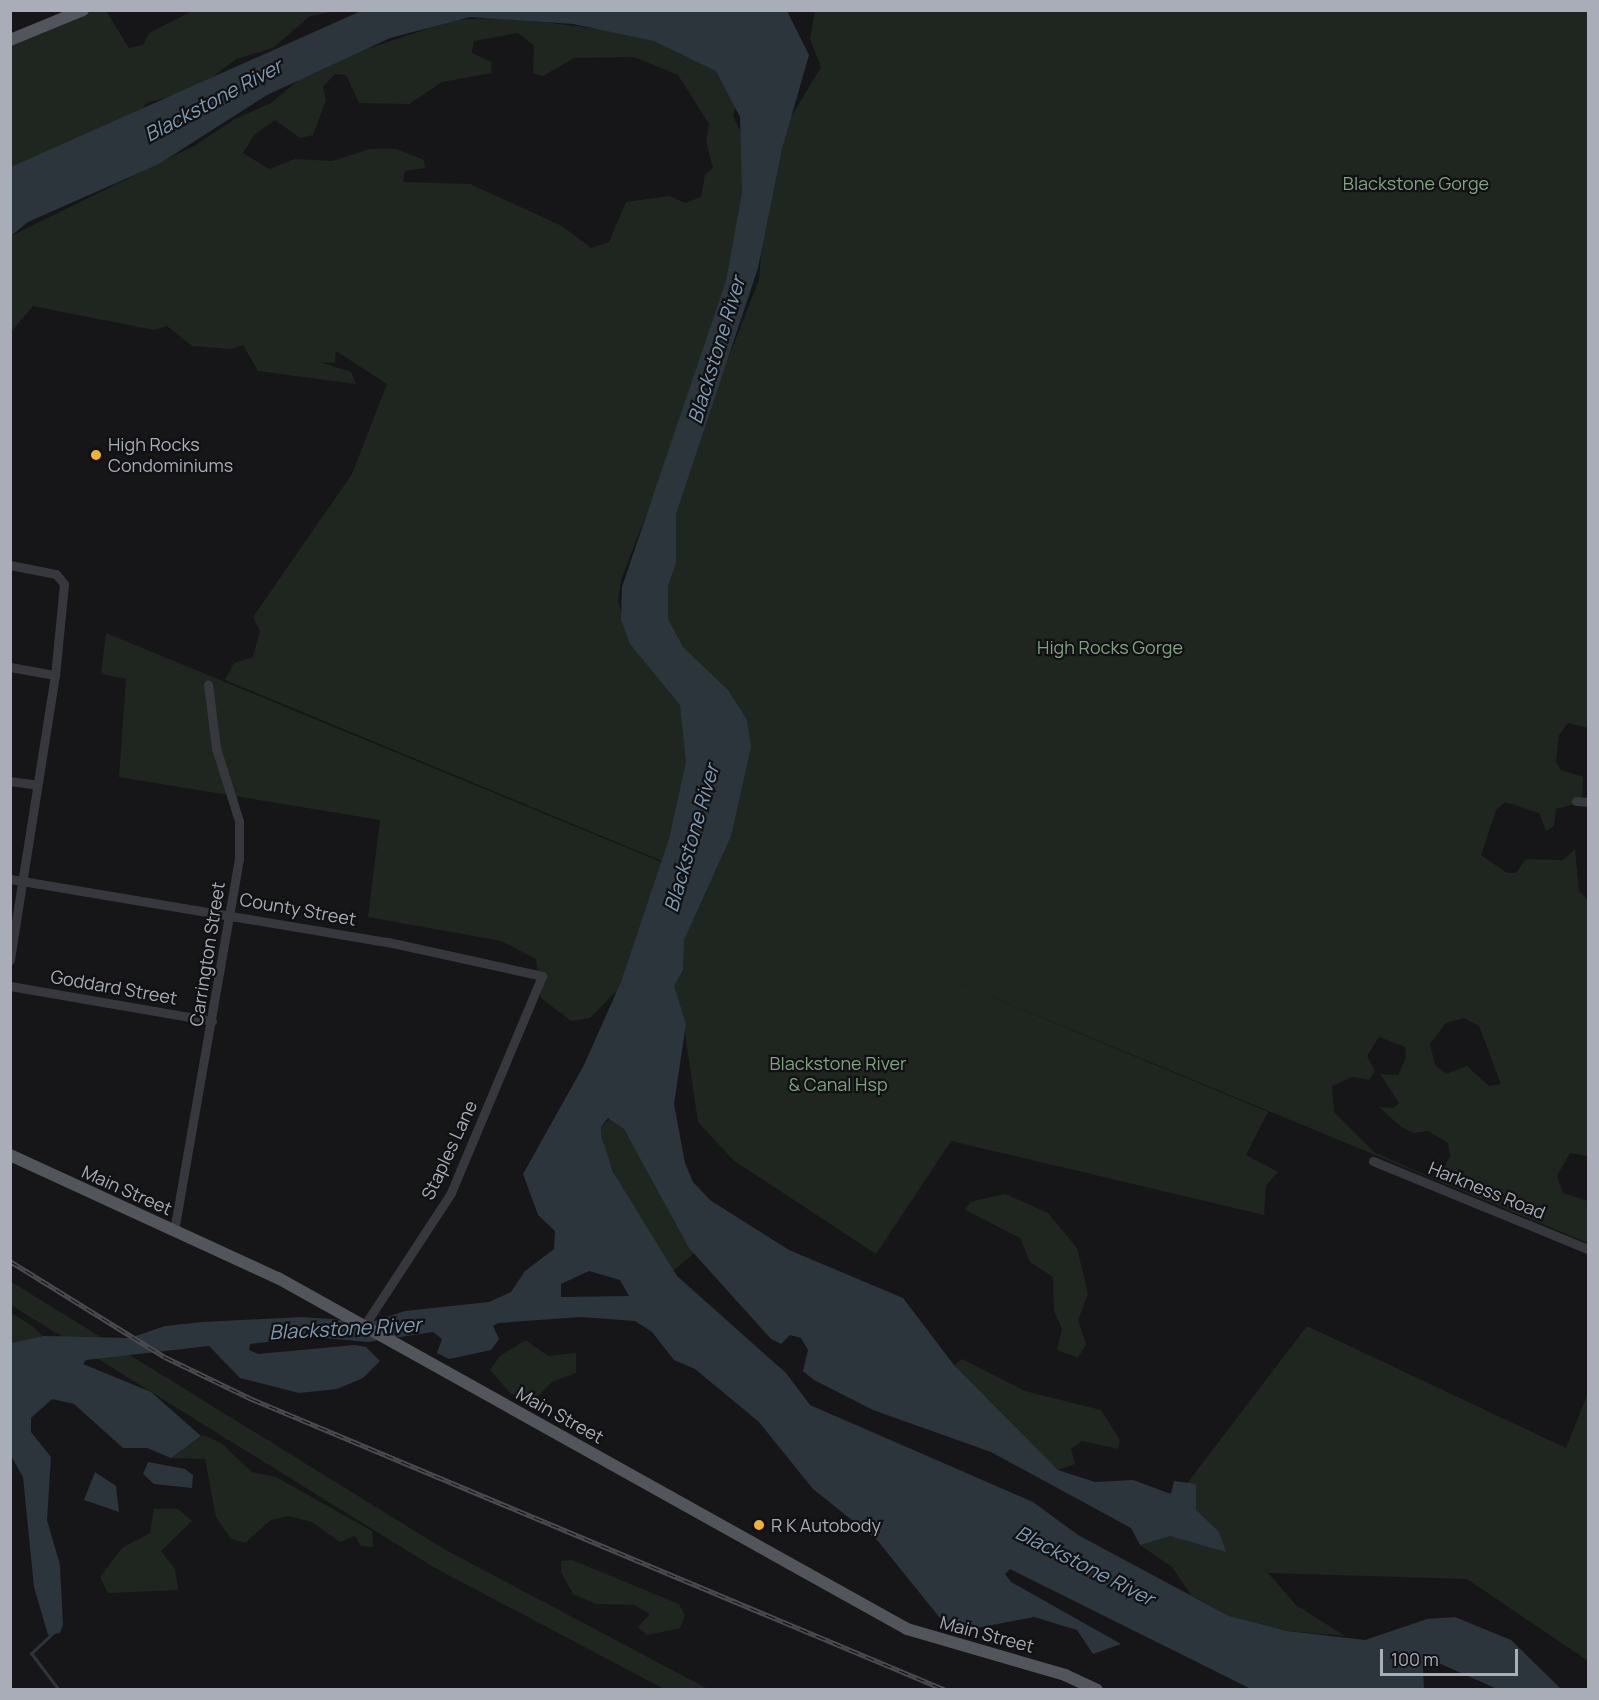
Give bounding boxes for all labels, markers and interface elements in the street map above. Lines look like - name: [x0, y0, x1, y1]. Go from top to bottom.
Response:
- water label: Blackstone River: [140, 54, 286, 146]
- park label: Blackstone Gorge: [1343, 172, 1489, 194]
- water label: Blackstone River: [682, 274, 750, 426]
- place label: High Rocks Condominiums: [108, 434, 233, 476]
- marker: High Rocks Condominiums: [89, 448, 103, 462]
- park label: High Rocks Gorge: [1037, 636, 1183, 658]
- water label: Blackstone River: [658, 762, 724, 914]
- street label: Carrington Street: [185, 880, 229, 1028]
- street label: County Street: [238, 888, 358, 930]
- street label: Goddard Street: [49, 965, 179, 1009]
- park label: Blackstone River & Canal Hsp: [770, 1053, 906, 1096]
- street label: Staples Lane: [417, 1097, 481, 1203]
- street label: Harkness Road: [1425, 1157, 1549, 1223]
- street label: Main Street: [79, 1161, 175, 1219]
- water label: Blackstone River: [268, 1312, 422, 1344]
- street label: Main Street: [513, 1382, 607, 1448]
- place label: R K Autobody: [771, 1514, 881, 1536]
- marker: R K Autobody: [752, 1518, 766, 1532]
- water label: Blackstone River: [1012, 1520, 1158, 1610]
- street label: Main Street: [938, 1611, 1036, 1657]
- scale bar: [1383, 1637, 1521, 1675]
- text: 100 m: [1391, 1647, 1439, 1671]

